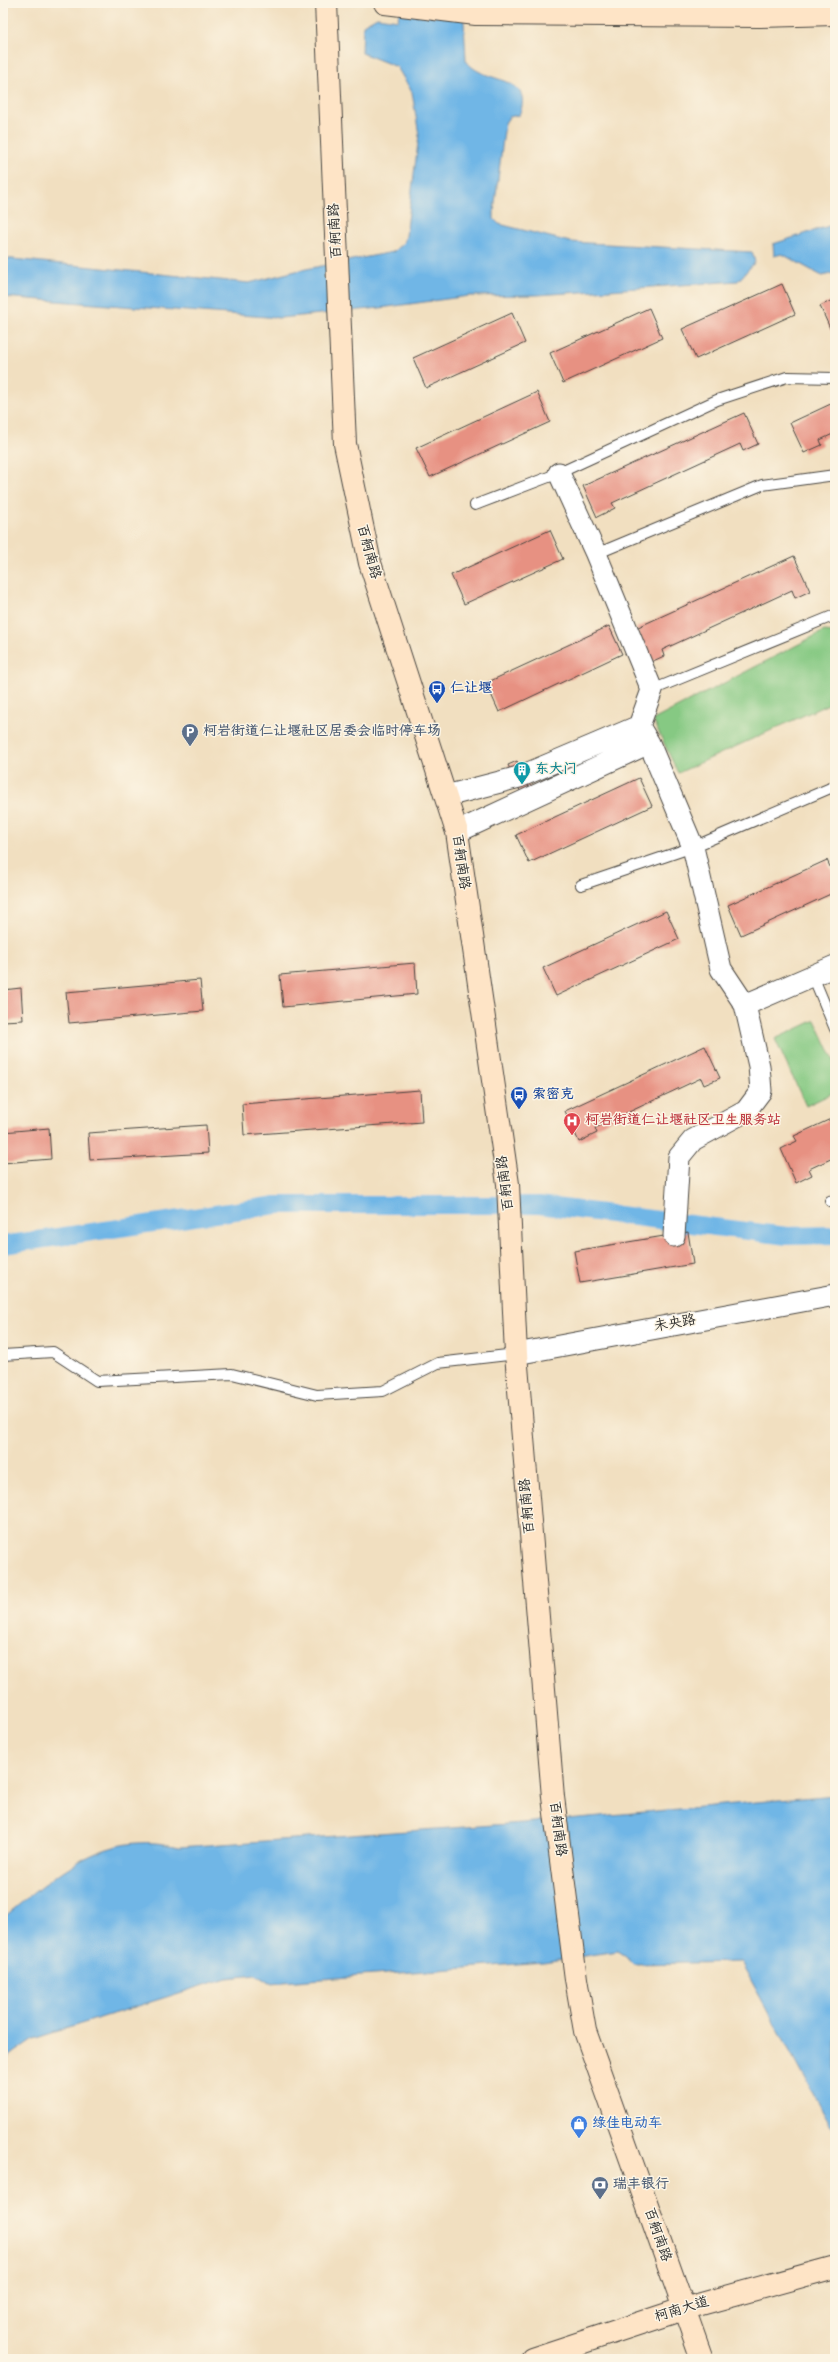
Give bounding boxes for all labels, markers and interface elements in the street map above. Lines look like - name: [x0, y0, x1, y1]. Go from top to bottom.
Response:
- street label: 百舸南路: [325, 203, 347, 259]
- street label: 百舸南路: [351, 522, 385, 582]
- bus stop icon: 仁让堰: [427, 679, 447, 704]
- place label: 仁让堰: [450, 679, 492, 699]
- parking icon: 柯岩街道仁让堰社区居委会临时停车场: [180, 722, 200, 747]
- place label: 柯岩街道仁让堰社区居委会临时停车场: [203, 722, 441, 742]
- building icon: 东大门: [512, 760, 532, 785]
- place label: 东大门: [535, 760, 577, 780]
- street label: 百舸南路: [446, 833, 474, 891]
- bus stop icon: 索密克: [509, 1085, 529, 1110]
- place label: 索密克: [532, 1085, 574, 1105]
- hospital icon: 柯岩街道仁让堰社区卫生服务站: [562, 1111, 582, 1136]
- place label: 柯岩街道仁让堰社区卫生服务站: [585, 1111, 781, 1131]
- street label: 百舸南路: [493, 1154, 519, 1212]
- street label: 未央路: [653, 1311, 697, 1337]
- street label: 百舸南路: [516, 1477, 540, 1535]
- street label: 百舸南路: [544, 1800, 570, 1858]
- shop icon: 绿佳电动车: [569, 2114, 589, 2139]
- place label: 绿佳电动车: [592, 2114, 662, 2134]
- bank icon: 瑞丰银行: [590, 2175, 610, 2200]
- place label: 瑞丰银行: [613, 2175, 669, 2195]
- street label: 百舸南路: [638, 2205, 676, 2265]
- street label: 柯南大道: [652, 2292, 712, 2328]

